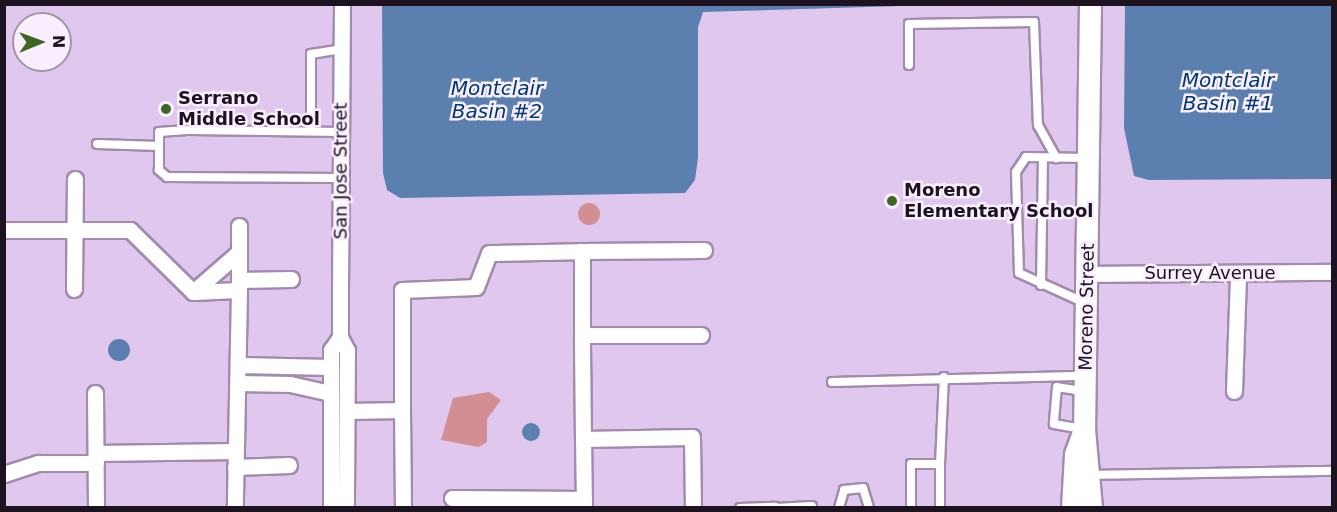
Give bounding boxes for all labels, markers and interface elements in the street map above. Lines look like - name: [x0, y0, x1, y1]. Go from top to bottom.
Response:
- north arrow: [12, 12, 72, 72]
- text: N: [49, 35, 68, 49]
- water label: Montclair Basin #1: [1182, 69, 1274, 116]
- water label: Montclair Basin #2: [451, 77, 543, 124]
- place label: Serrano Middle School: [178, 88, 320, 130]
- marker: Serrano Middle School: [159, 102, 173, 116]
- street label: San Jose Street: [330, 103, 352, 239]
- place label: Moreno Elementary School: [904, 180, 1093, 222]
- marker: Moreno Elementary School: [885, 194, 899, 208]
- street label: Moreno Street: [1075, 243, 1099, 371]
- street label: Surrey Avenue: [1144, 262, 1276, 284]

